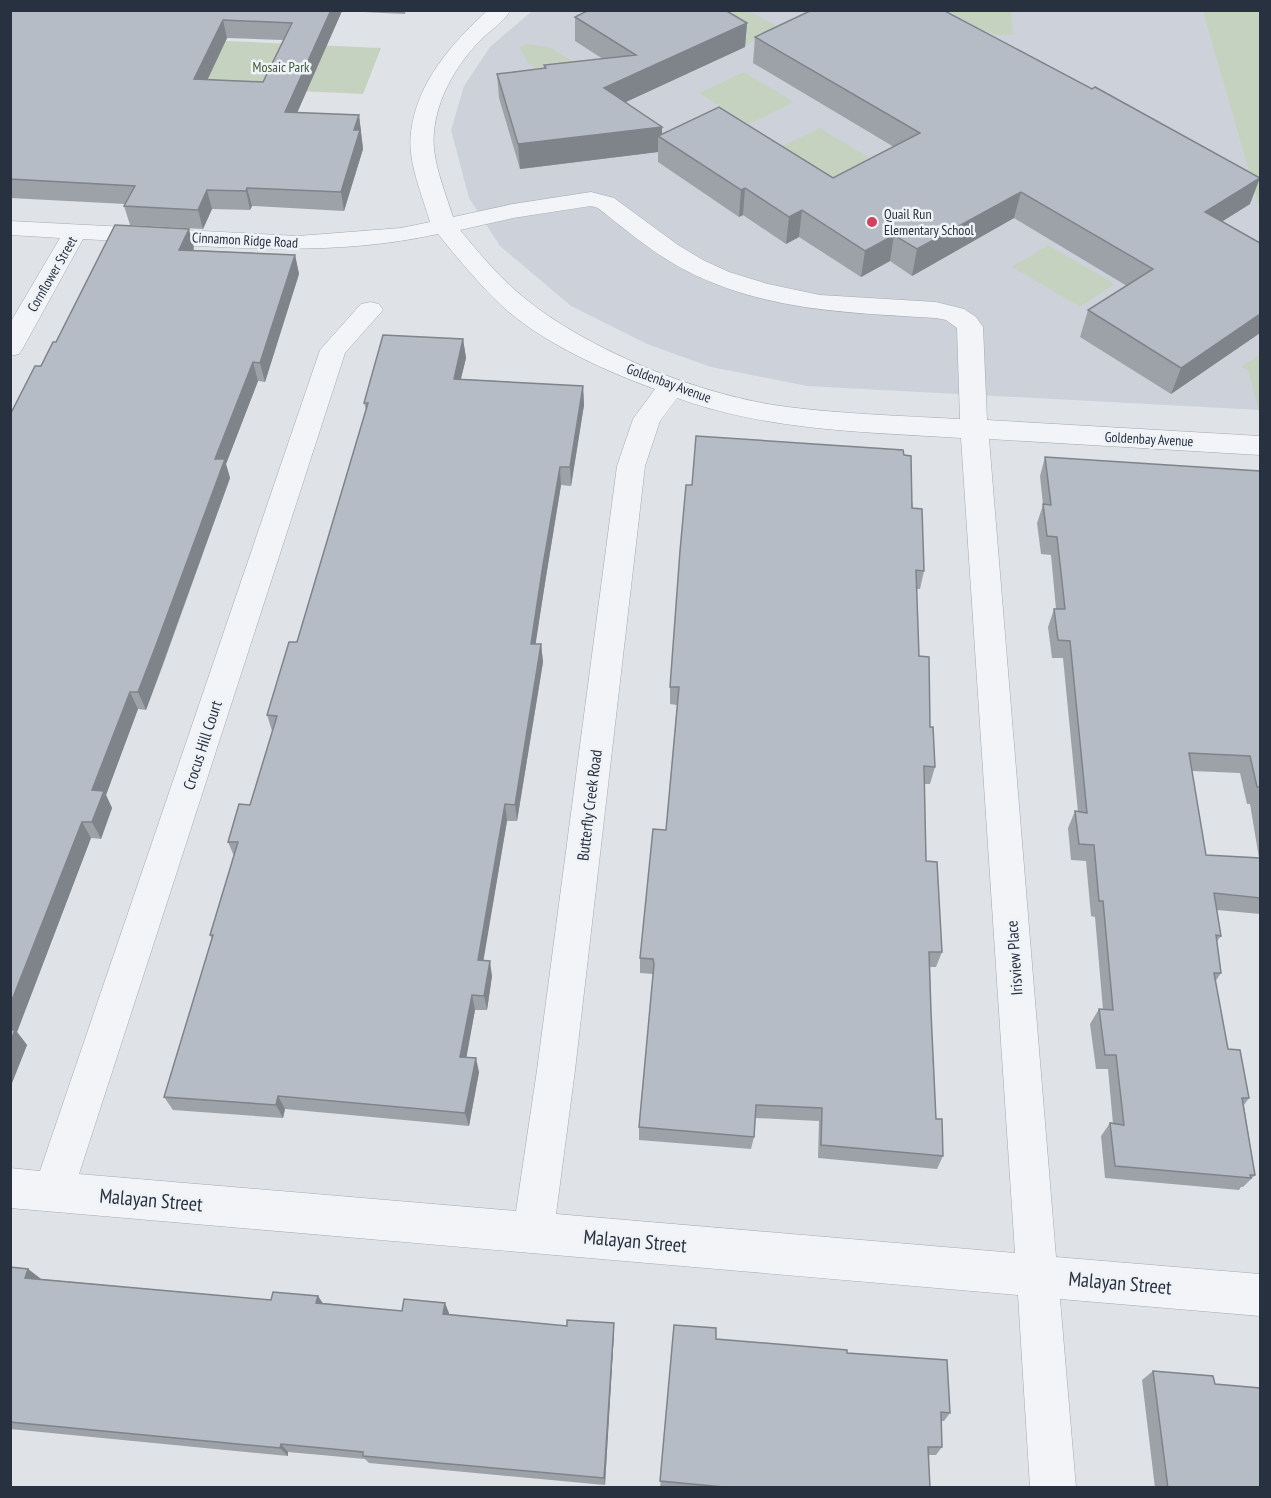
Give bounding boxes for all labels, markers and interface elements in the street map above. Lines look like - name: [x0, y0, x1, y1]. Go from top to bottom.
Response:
- park label: Mosaic Park: [253, 58, 310, 76]
- place label: Quail Run Elementary School: [884, 205, 974, 239]
- marker: Quail Run Elementary School: [865, 215, 879, 229]
- street label: Cinnamon Ridge Road: [192, 228, 298, 252]
- street label: Cornflower Street: [23, 233, 81, 315]
- street label: Goldenbay Avenue: [624, 359, 714, 407]
- street label: Goldenbay Avenue: [1104, 428, 1194, 450]
- street label: Crocus Hill Court: [178, 697, 226, 792]
- street label: Butterfly Creek Road: [572, 748, 606, 862]
- street label: Irisview Place: [1001, 920, 1027, 996]
- street label: Malayan Street: [98, 1183, 204, 1217]
- street label: Malayan Street: [582, 1224, 688, 1258]
- street label: Malayan Street: [1067, 1266, 1173, 1300]

